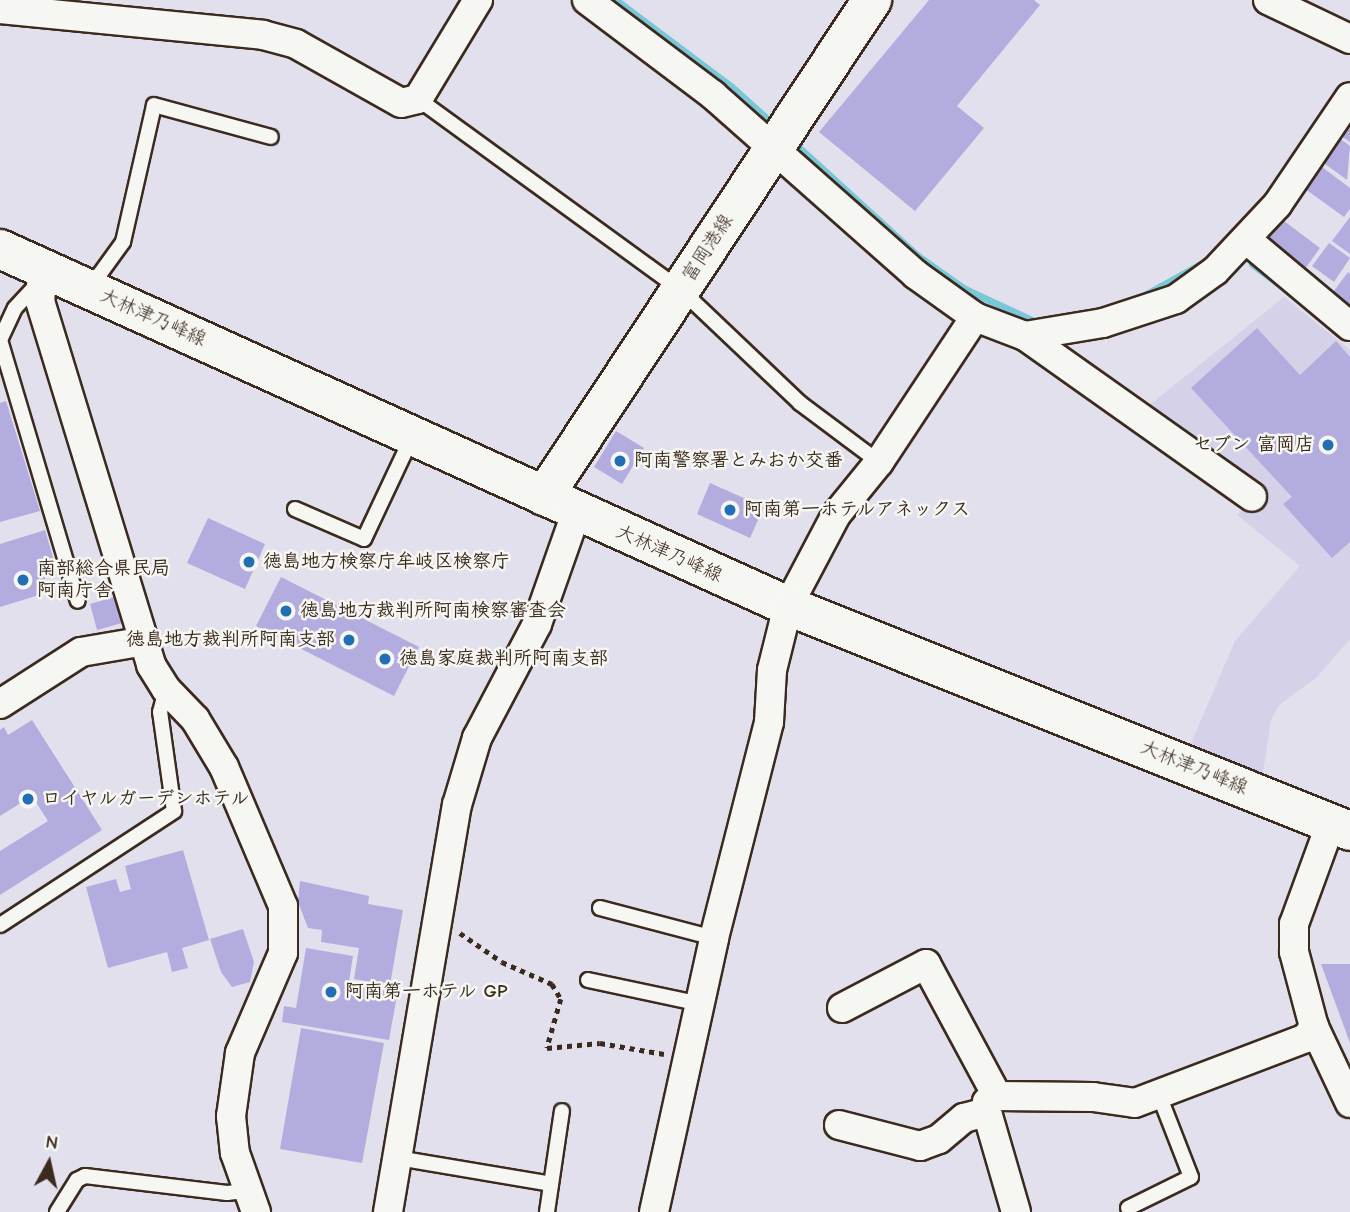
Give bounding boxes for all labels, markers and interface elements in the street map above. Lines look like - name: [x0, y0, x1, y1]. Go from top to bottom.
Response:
- street label: 富岡港線: [678, 210, 738, 286]
- street label: 大林津乃峰線: [96, 284, 210, 352]
- place label: セブン 富岡店: [1193, 434, 1314, 456]
- marker: セブン 富岡店: [1320, 437, 1336, 453]
- place label: 阿南警察署とみおか交番: [634, 450, 843, 472]
- marker: 阿南警察署とみおか交番: [612, 453, 628, 469]
- place label: 阿南第一ホテルアネックス: [744, 499, 972, 521]
- marker: 阿南第一ホテルアネックス: [722, 502, 738, 518]
- street label: 大林津乃峰線: [612, 520, 726, 588]
- place label: 徳島地方検察庁牟岐区検察庁: [263, 551, 510, 573]
- marker: 徳島地方検察庁牟岐区検察庁: [241, 554, 257, 570]
- place label: 南部総合県民局 阿南庁舎: [37, 558, 170, 602]
- marker: 南部総合県民局 阿南庁舎: [15, 572, 31, 588]
- place label: 徳島地方裁判所阿南検察審査会: [300, 600, 566, 622]
- marker: 徳島地方裁判所阿南検察審査会: [278, 603, 294, 619]
- place label: 徳島地方裁判所阿南支部: [126, 629, 335, 651]
- marker: 徳島地方裁判所阿南支部: [341, 632, 357, 648]
- place label: 徳島家庭裁判所阿南支部: [399, 648, 608, 670]
- marker: 徳島家庭裁判所阿南支部: [377, 651, 393, 667]
- street label: 大林津乃峰線: [1137, 736, 1251, 800]
- place label: ロイヤルガーデンホテル: [42, 788, 251, 810]
- marker: ロイヤルガーデンホテル: [20, 791, 36, 807]
- place label: 阿南第一ホテル GP: [345, 981, 509, 1003]
- marker: 阿南第一ホテル GP: [323, 984, 339, 1000]
- north arrow: [14, 1128, 84, 1198]
- text: N: [44, 1130, 60, 1154]

